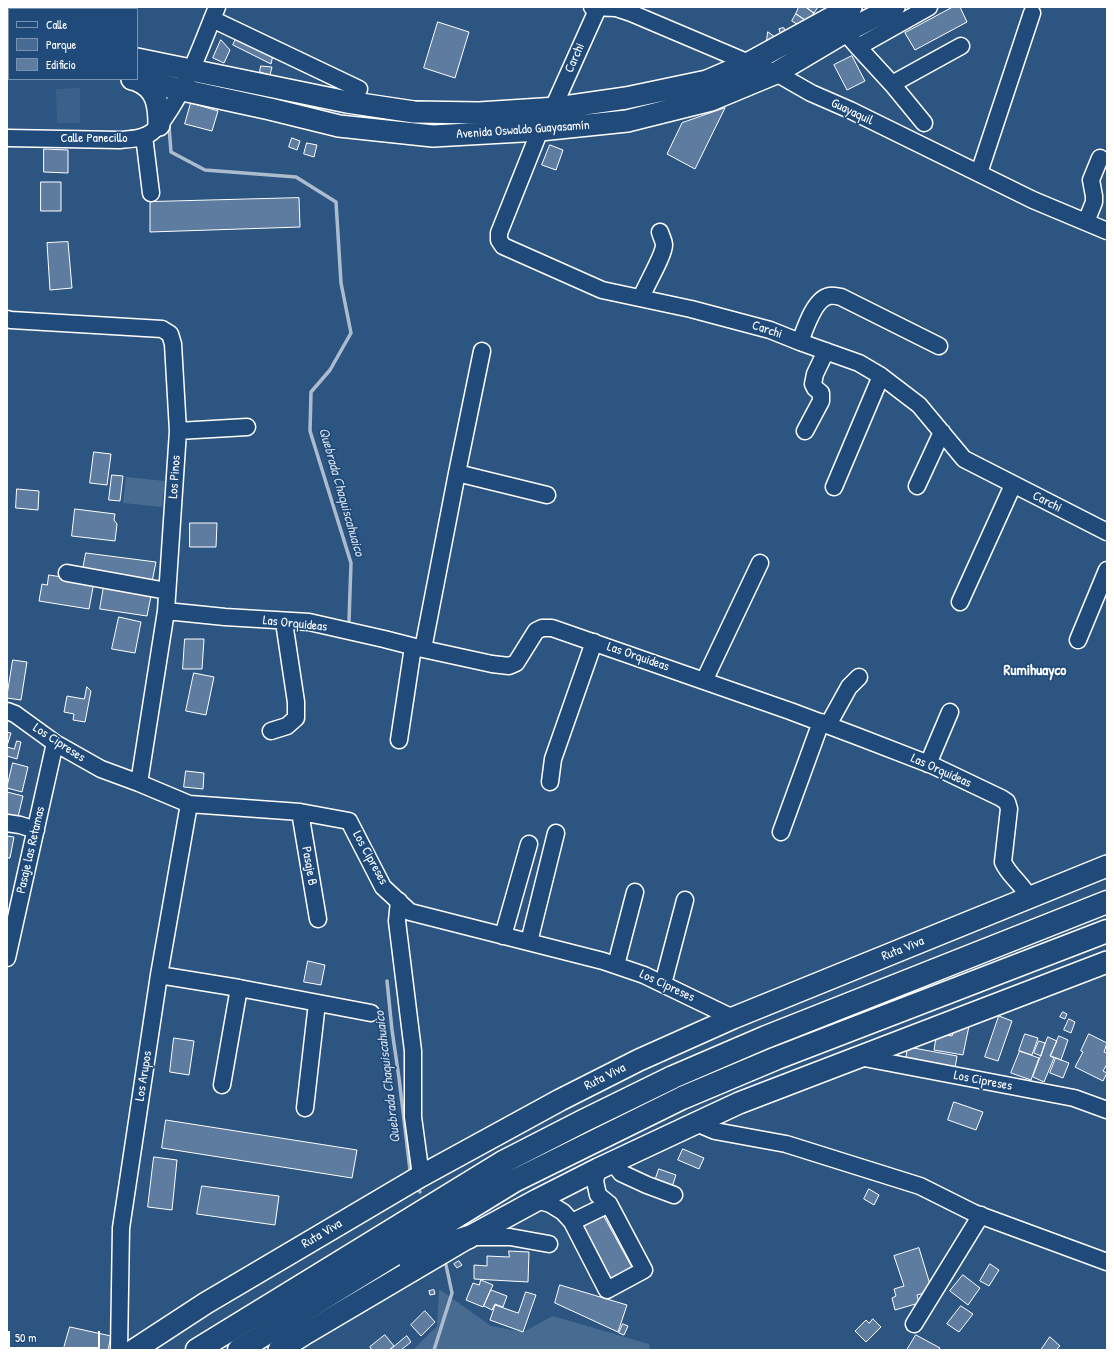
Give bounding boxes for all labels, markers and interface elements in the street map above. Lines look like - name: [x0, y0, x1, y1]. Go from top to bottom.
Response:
- legend: [8, 8, 138, 80]
- text: Calle: [46, 16, 67, 33]
- text: Parque: [46, 36, 76, 53]
- street label: Carchi: [562, 41, 588, 75]
- text: Edificio: [46, 56, 76, 73]
- street label: Guayaquil: [828, 95, 876, 129]
- street label: Avenida Oswaldo Guayasamín: [456, 118, 590, 142]
- street label: Calle Panecillo: [60, 131, 128, 147]
- street label: Carchi: [750, 318, 784, 342]
- water label: Quebrada Chaquiscahuaico: [315, 426, 367, 558]
- street label: Los Pinos: [166, 455, 184, 499]
- street label: Carchi: [1030, 488, 1064, 516]
- street label: Las Orquideas: [262, 613, 328, 635]
- street label: Las Orquideas: [605, 639, 671, 675]
- district label: Rumihuayco: [1004, 662, 1066, 680]
- street label: Los Cipreses: [30, 720, 88, 766]
- street label: Las Orquideas: [908, 751, 974, 791]
- street label: Pasaje las Retamas: [13, 805, 49, 895]
- street label: Los Cipreses: [349, 828, 391, 888]
- street label: Pasaje B: [298, 845, 320, 887]
- street label: Ruta Viva: [880, 933, 926, 965]
- street label: Los Cipreses: [637, 966, 697, 1006]
- water label: Quebrada Chaquiscahuaico: [372, 1010, 404, 1144]
- street label: Los Arupos: [132, 1050, 156, 1102]
- street label: Ruta Viva: [582, 1060, 628, 1094]
- street label: Los Cipreses: [953, 1068, 1013, 1094]
- street label: Ruta Viva: [299, 1216, 345, 1252]
- scale bar: [10, 1323, 102, 1349]
- text: 50 m: [15, 1329, 36, 1346]

